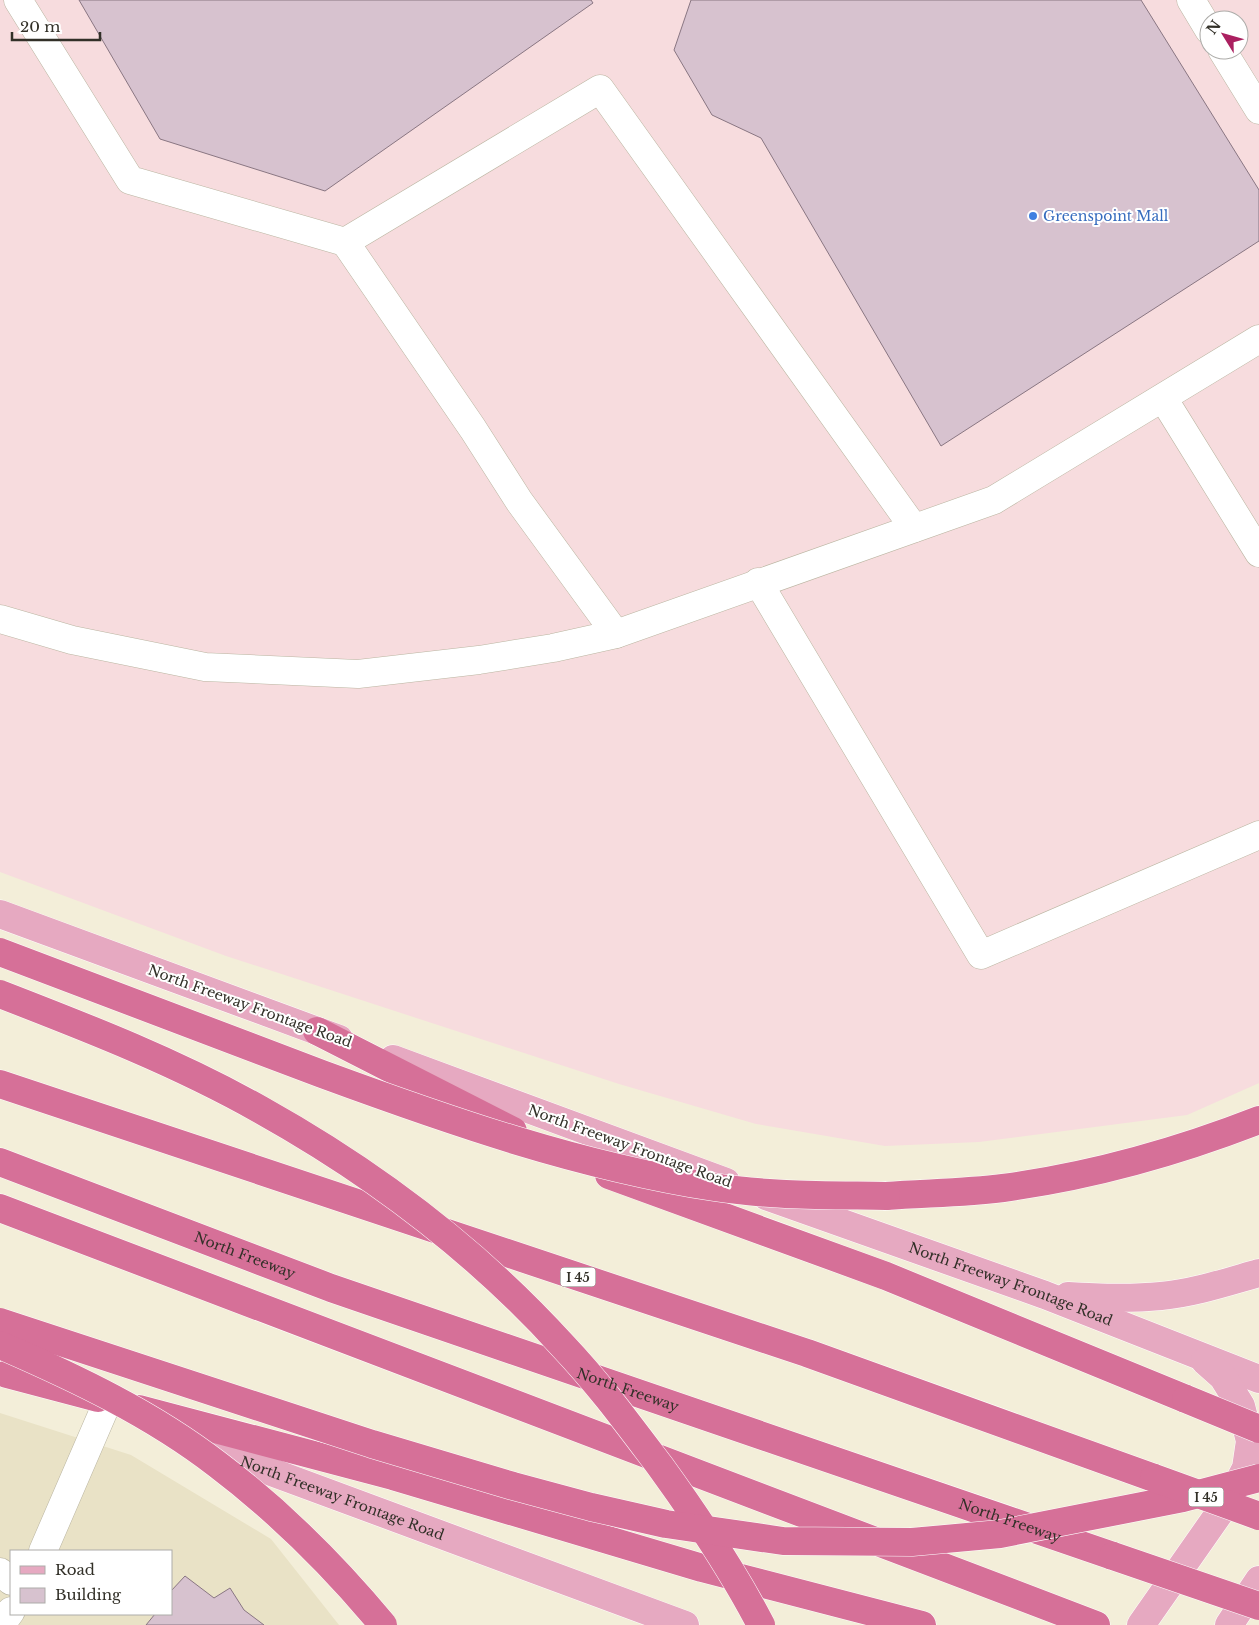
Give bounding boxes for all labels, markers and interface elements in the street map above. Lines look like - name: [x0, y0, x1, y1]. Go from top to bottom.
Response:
- scale bar: [12, 10, 100, 42]
- north arrow: [1199, 10, 1249, 60]
- text: 20 m: [20, 17, 60, 36]
- text: N: [1202, 17, 1225, 38]
- place label: Greenspoint Mall: [1043, 207, 1169, 225]
- marker: Greenspoint Mall: [1027, 210, 1039, 222]
- street label: North Freeway Frontage Road: [146, 961, 355, 1052]
- street label: North Freeway Frontage Road: [526, 1101, 735, 1192]
- street label: North Freeway: [192, 1228, 298, 1283]
- street label: North Freeway Frontage Road: [906, 1238, 1116, 1330]
- road number: I 45: [560, 1268, 596, 1286]
- street label: North Freeway: [574, 1364, 681, 1416]
- street label: North Freeway Frontage Road: [238, 1452, 447, 1544]
- road number: I 45: [1188, 1488, 1224, 1506]
- street label: North Freeway: [957, 1495, 1064, 1547]
- legend: [10, 1550, 172, 1615]
- text: Road: [55, 1560, 95, 1579]
- text: Building: [55, 1585, 122, 1604]

